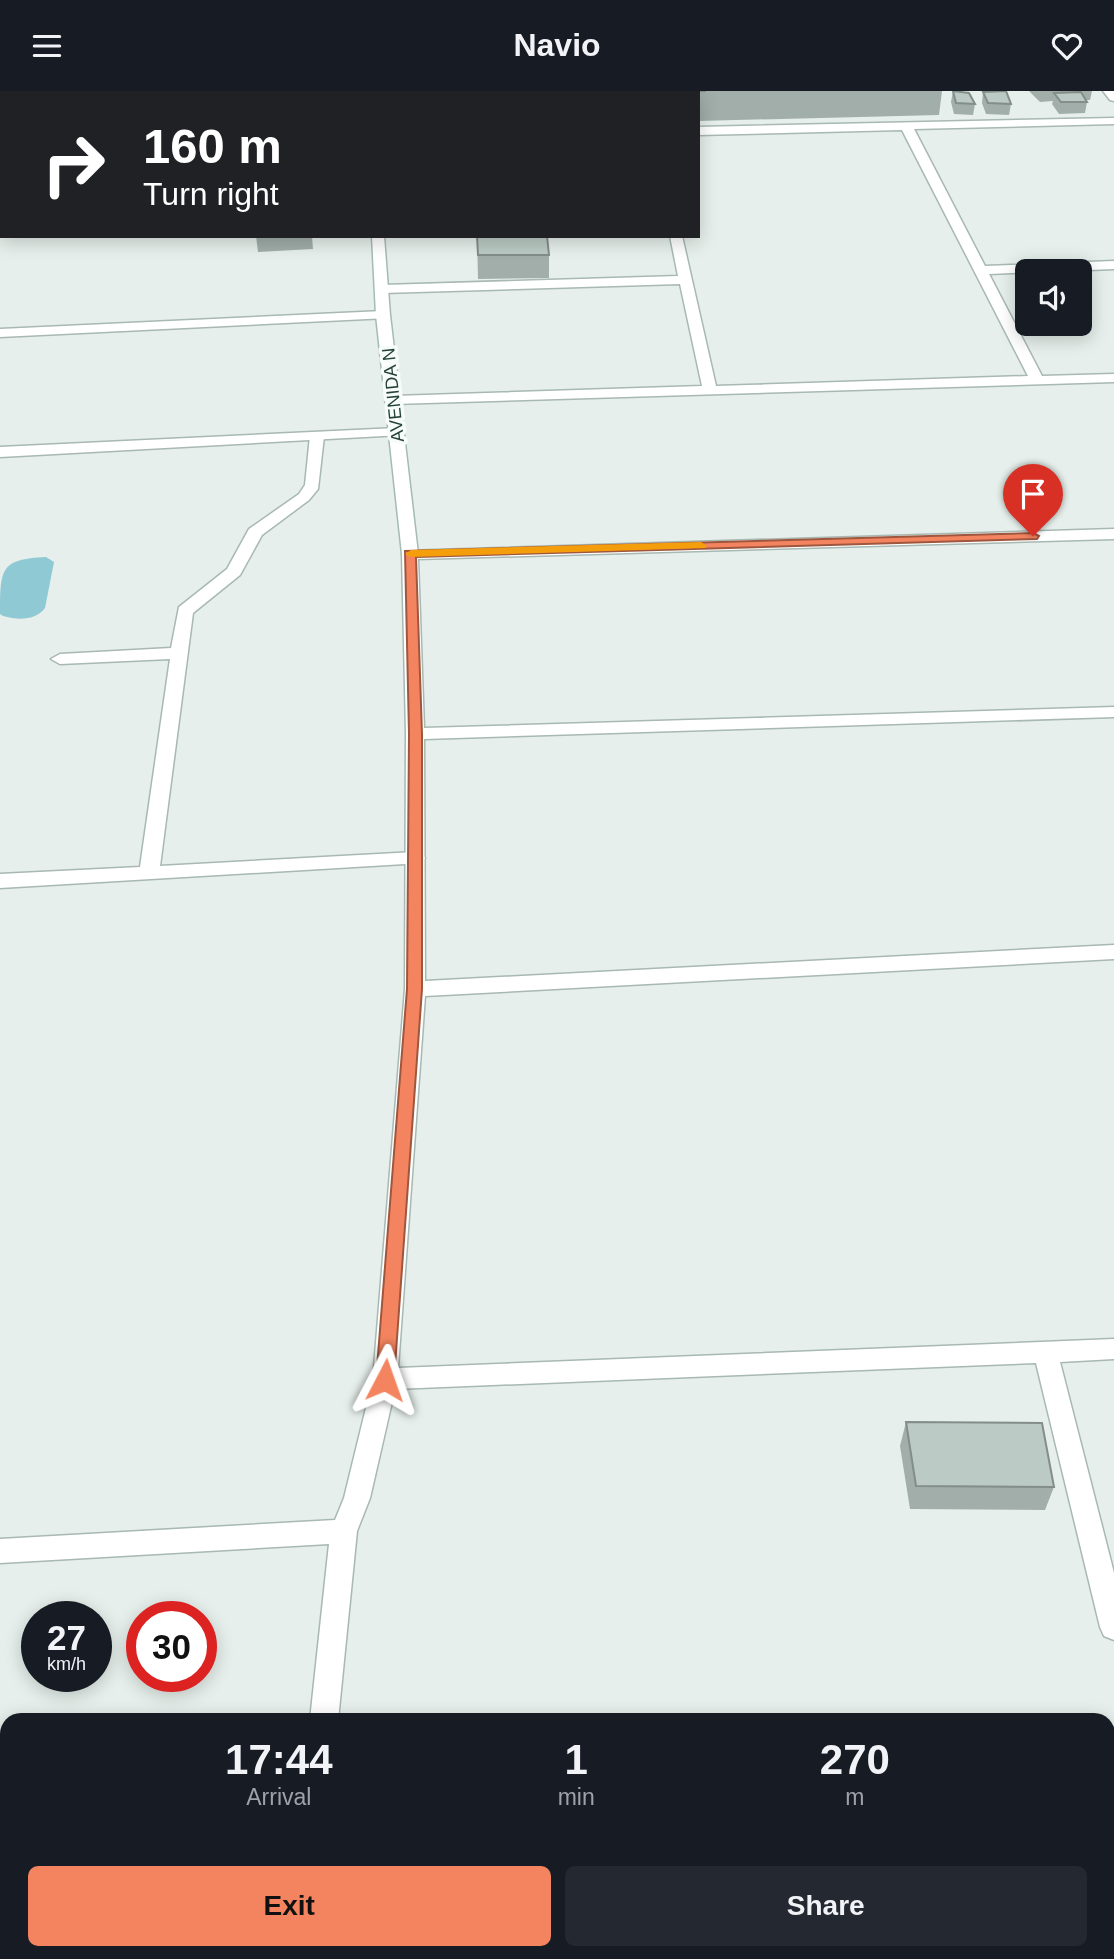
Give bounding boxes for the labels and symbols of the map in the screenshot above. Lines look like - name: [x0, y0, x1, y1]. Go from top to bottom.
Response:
- street label: AVENIDA N: [378, 347, 408, 443]
- pin: [1003, 464, 1063, 536]
- position arrow: [348, 1343, 422, 1417]
- speed limit sign: 30: [126, 1601, 217, 1692]

